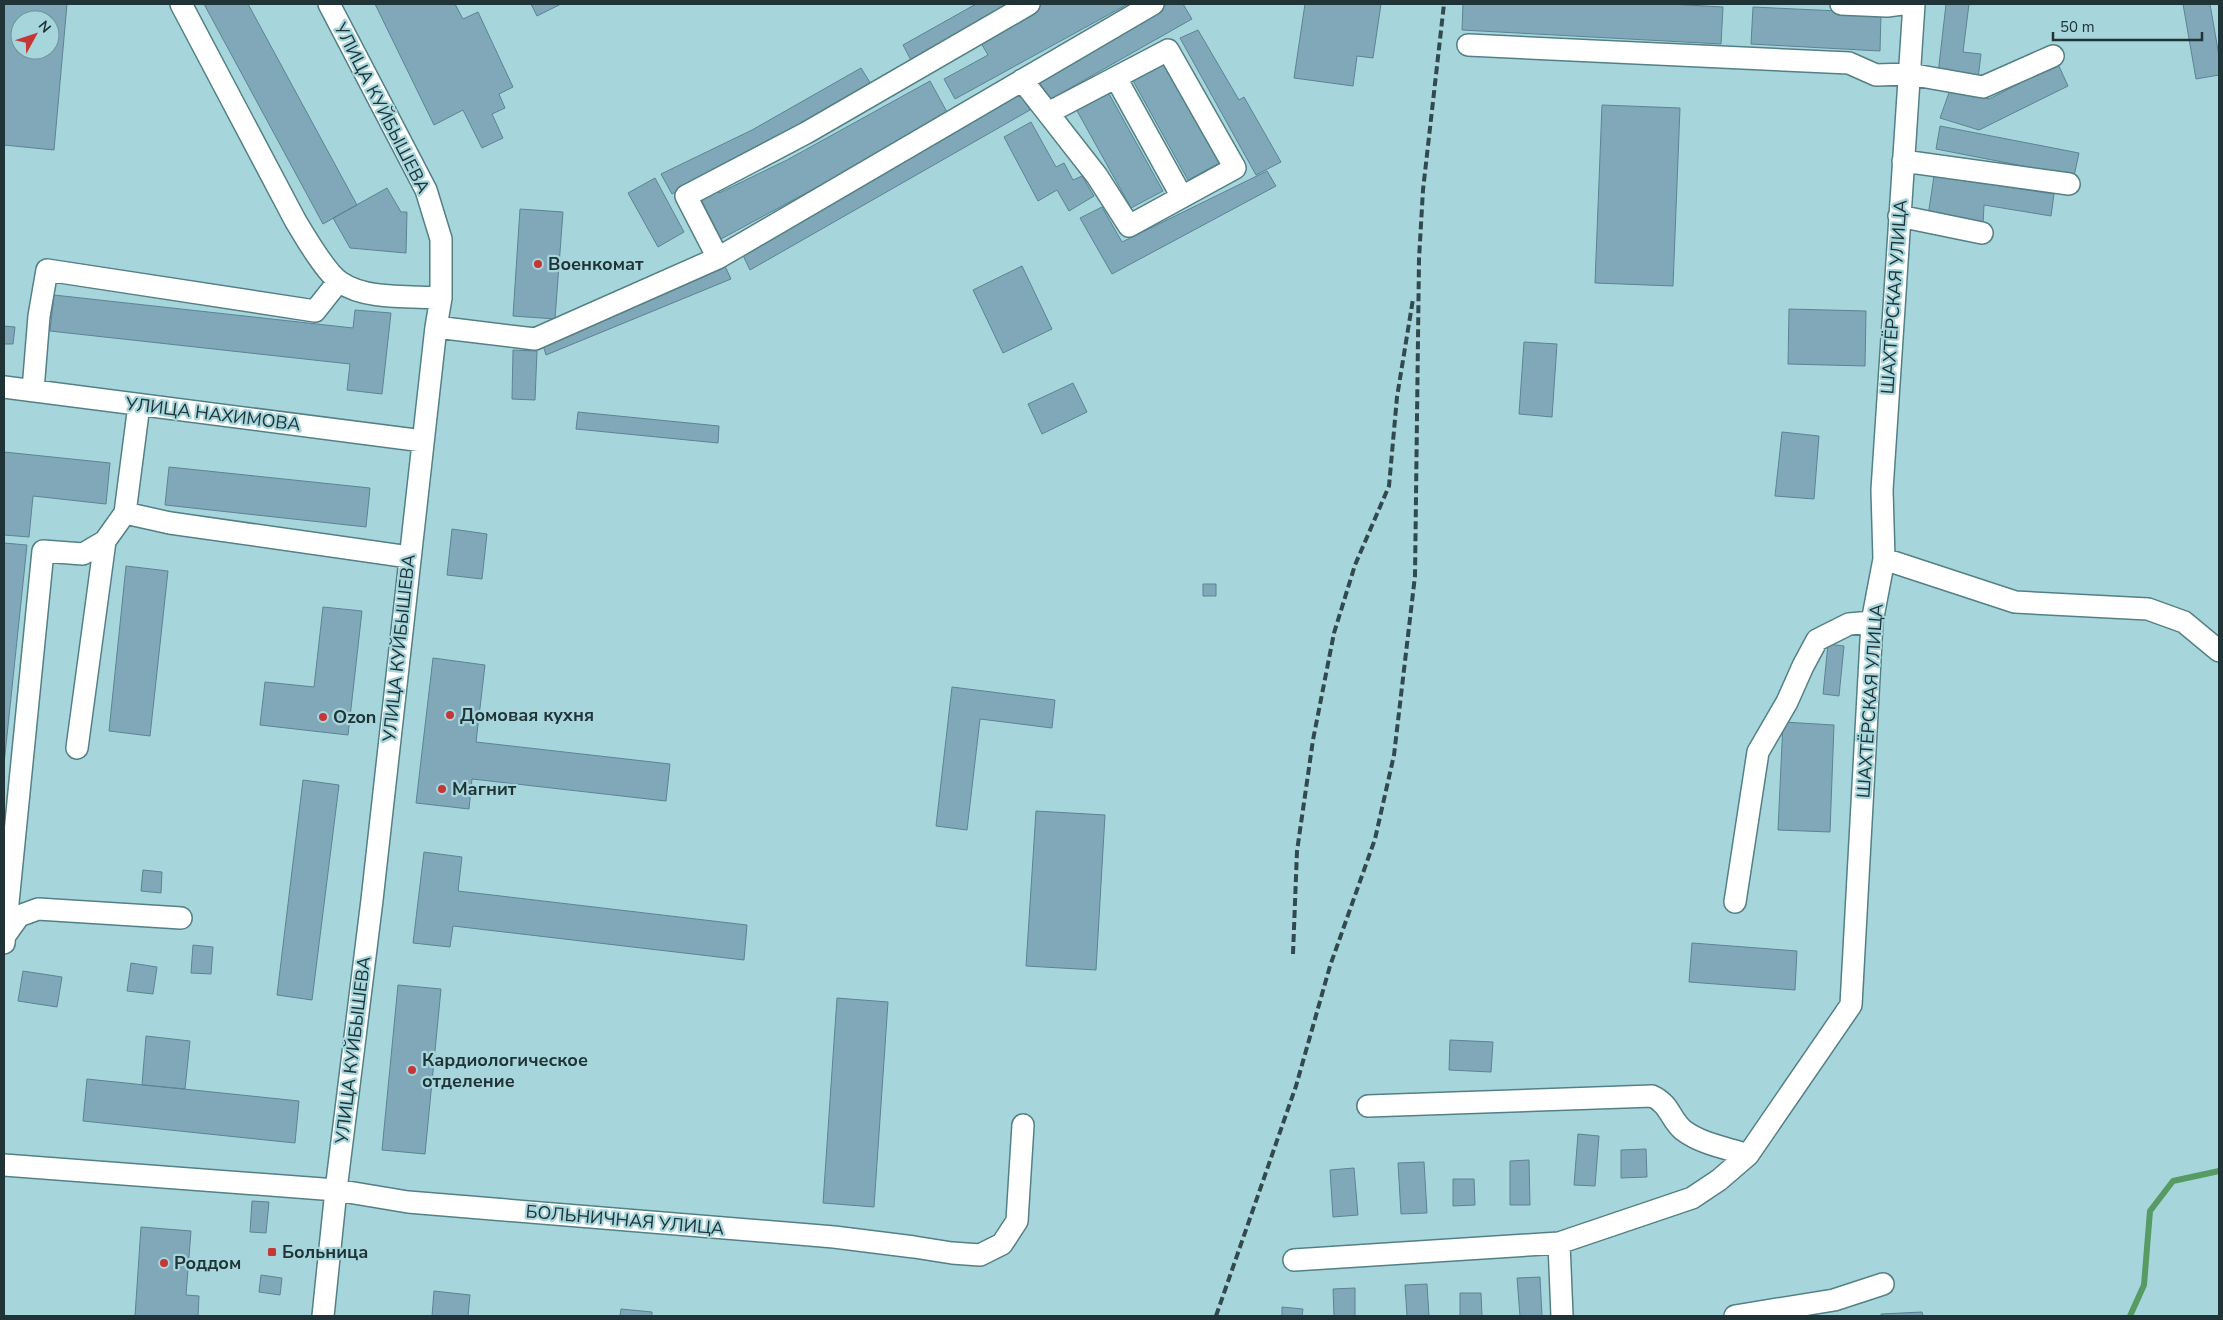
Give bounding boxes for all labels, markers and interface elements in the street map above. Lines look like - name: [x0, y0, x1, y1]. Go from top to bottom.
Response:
- north arrow: [10, 10, 60, 60]
- scale bar: [2053, 10, 2202, 42]
- text: N: [34, 17, 55, 37]
- text: 50 m: [2060, 17, 2095, 37]
- street label: УЛИЦА КУЙБЫШЕВА: [328, 18, 435, 197]
- street label: ШАХТЁРСКАЯ УЛИЦА: [1875, 199, 1913, 395]
- place label: Военкомат: [548, 252, 644, 276]
- marker: Военкомат: [532, 258, 544, 270]
- street label: УЛИЦА НАХИМОВА: [123, 391, 302, 437]
- street label: УЛИЦА КУЙБЫШЕВА: [377, 553, 421, 744]
- street label: ШАХТЁРСКАЯ УЛИЦА: [1851, 603, 1889, 799]
- place label: Домовая кухня: [460, 703, 594, 727]
- place label: Ozon: [333, 705, 376, 729]
- marker: Домовая кухня: [444, 709, 456, 721]
- marker: Ozon: [317, 711, 329, 723]
- place label: Магнит: [452, 777, 517, 801]
- marker: Магнит: [436, 783, 448, 795]
- street label: УЛИЦА КУЙБЫШЕВА: [329, 955, 376, 1146]
- place label: Кардиологическое отделение: [422, 1048, 588, 1093]
- marker: Кардиологическое отделение: [406, 1064, 418, 1076]
- street label: БОЛЬНИЧНАЯ УЛИЦА: [525, 1199, 725, 1241]
- place label: Больница: [282, 1240, 368, 1264]
- marker: Больница: [266, 1246, 278, 1258]
- place label: Роддом: [174, 1251, 241, 1275]
- marker: Роддом: [158, 1257, 170, 1269]

